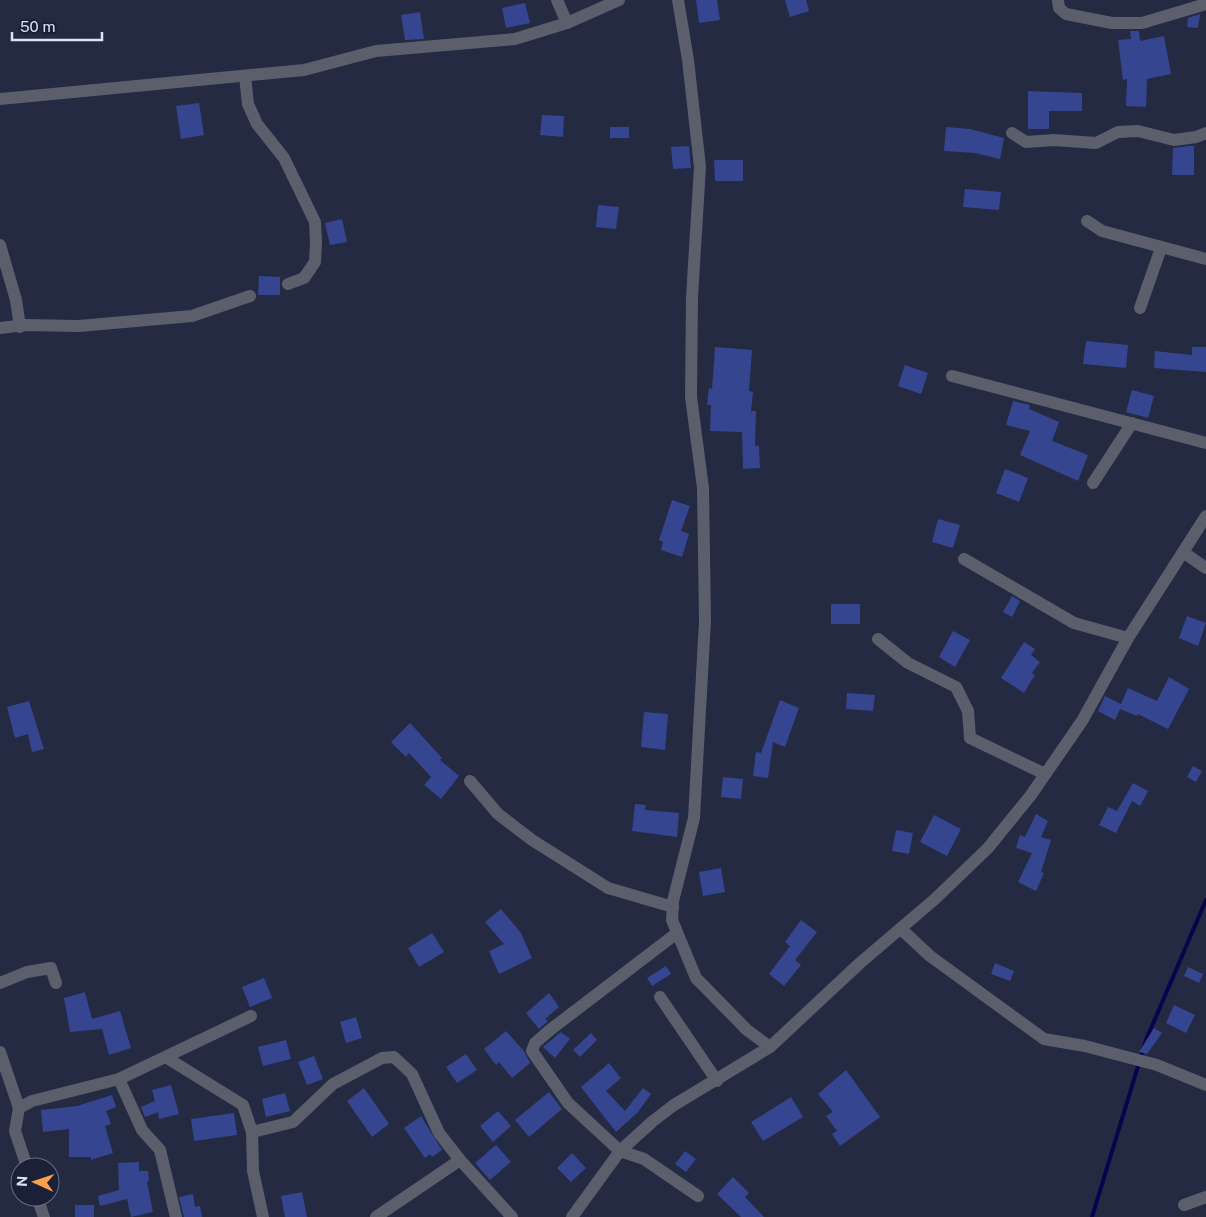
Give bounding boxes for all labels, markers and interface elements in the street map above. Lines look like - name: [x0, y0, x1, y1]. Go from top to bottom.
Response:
- scale bar: [12, 10, 102, 42]
- text: 50 m: [20, 18, 55, 35]
- north arrow: [10, 1157, 60, 1207]
- text: N: [14, 1175, 30, 1187]

